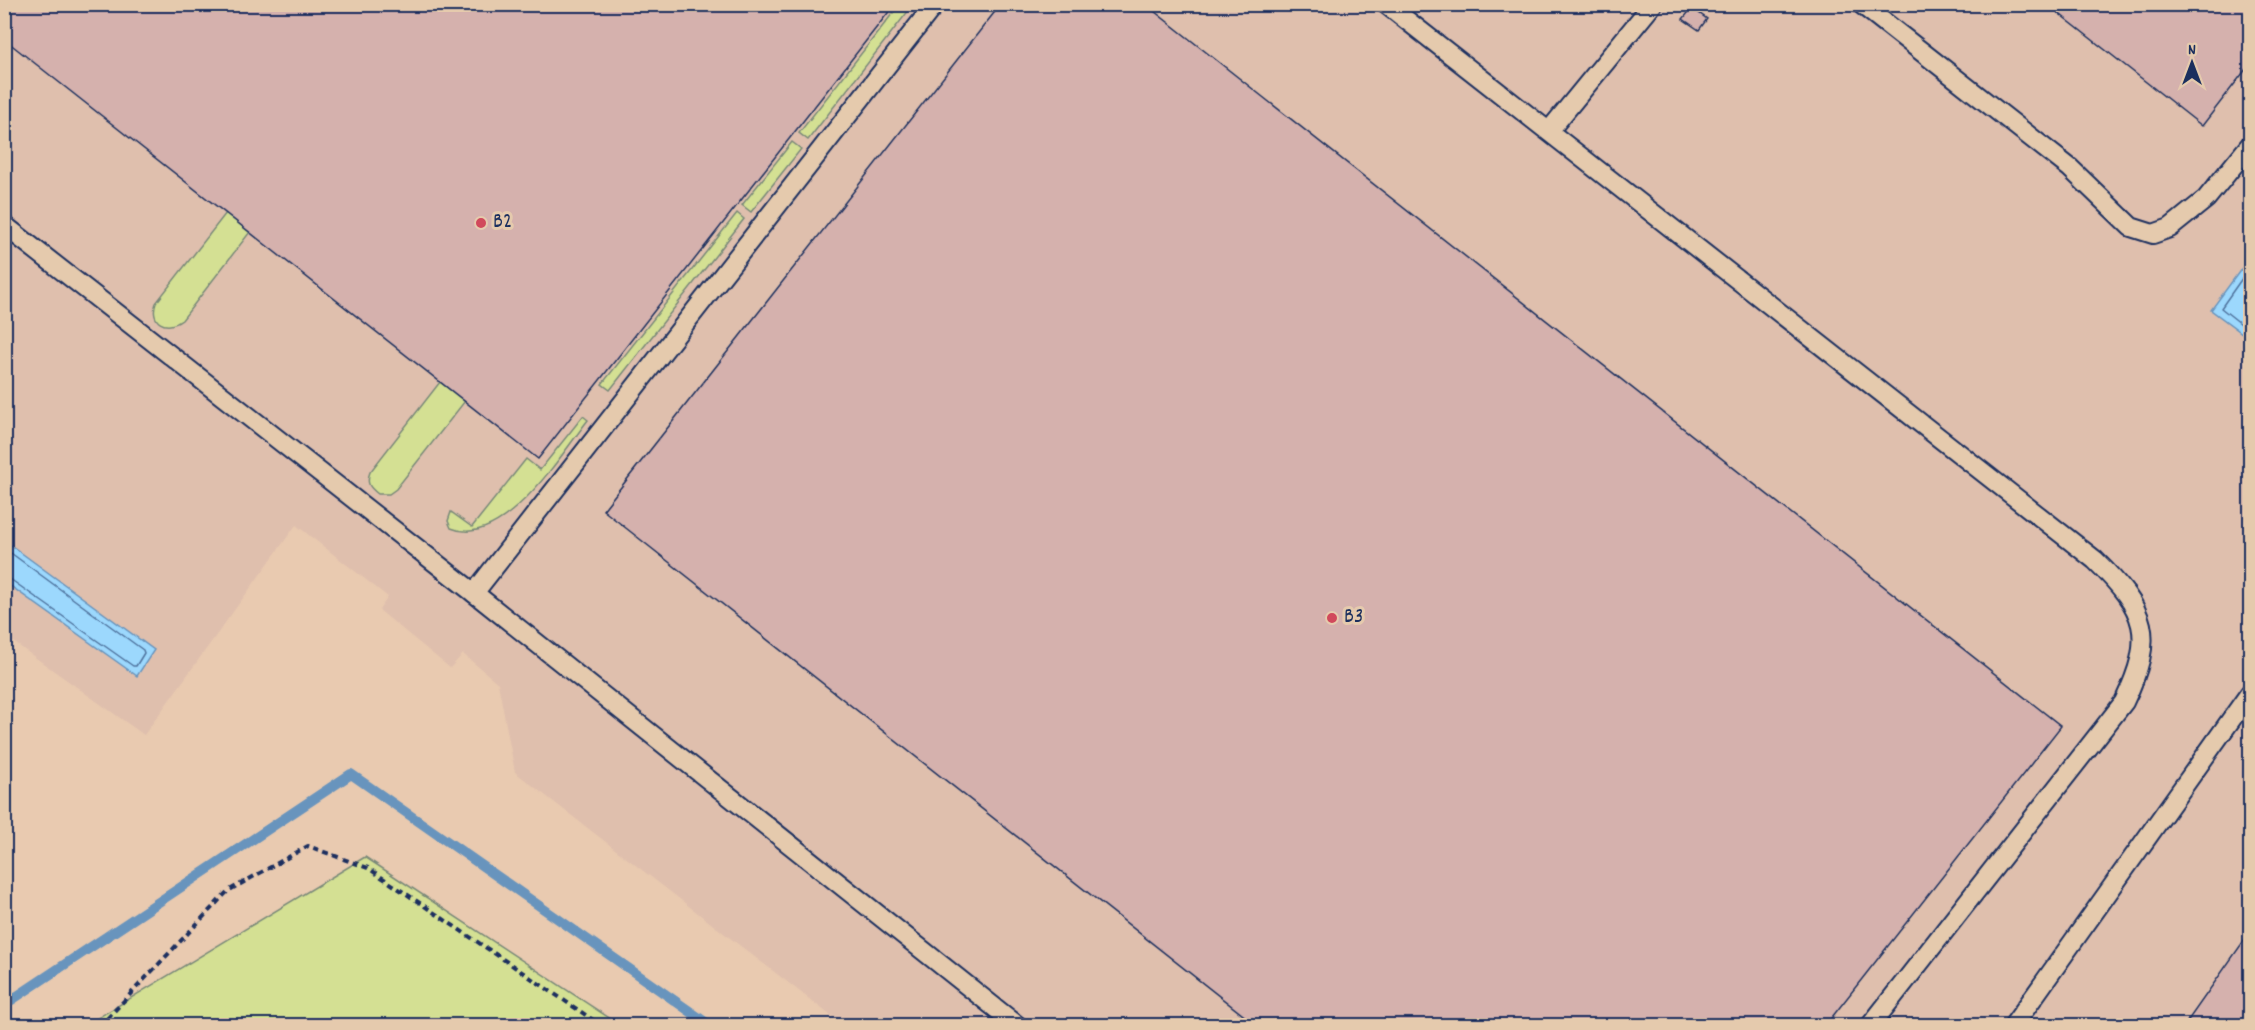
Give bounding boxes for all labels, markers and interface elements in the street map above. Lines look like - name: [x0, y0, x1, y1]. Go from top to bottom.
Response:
- north arrow: [2162, 33, 2222, 93]
- text: N: [2188, 39, 2196, 62]
- place label: B2: [493, 208, 512, 238]
- marker: B2: [474, 216, 488, 230]
- place label: B3: [1344, 603, 1363, 633]
- marker: B3: [1325, 611, 1339, 625]

